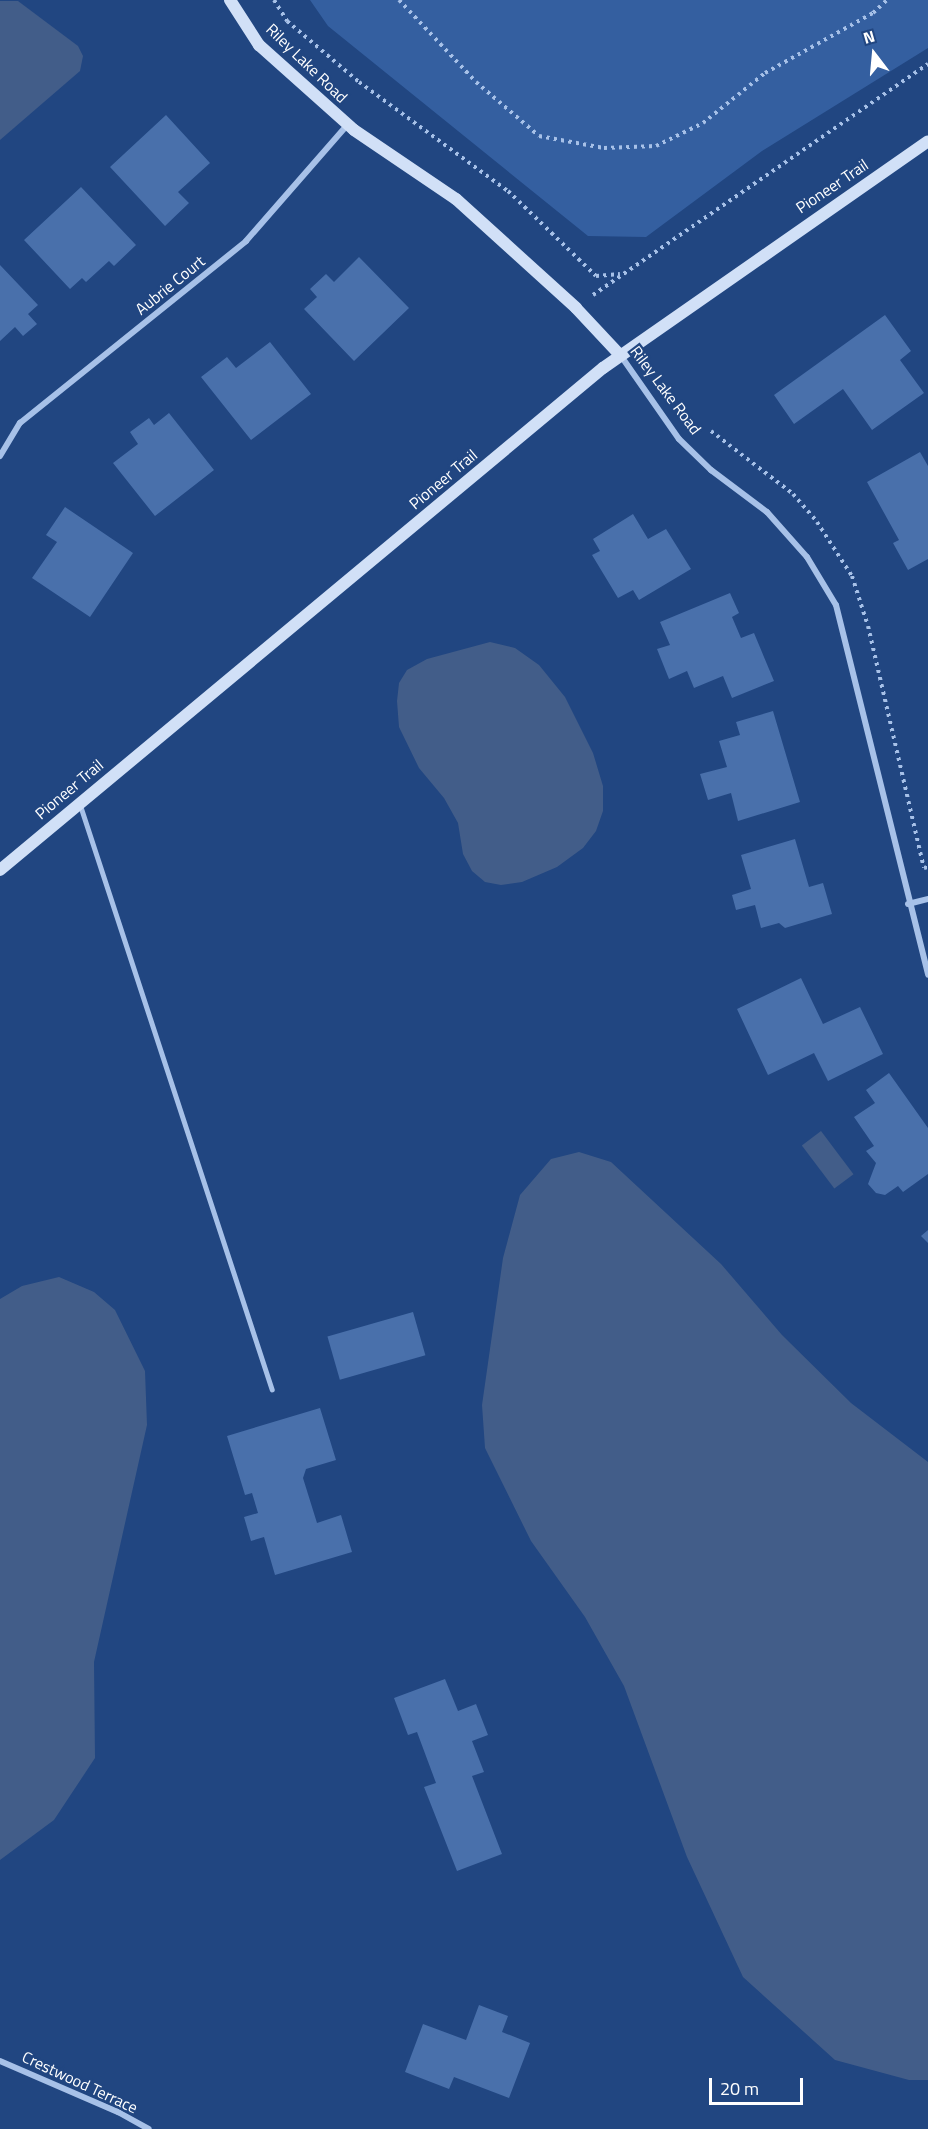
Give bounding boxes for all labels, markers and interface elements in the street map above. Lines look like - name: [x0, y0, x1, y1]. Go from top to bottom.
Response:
- street label: Riley Lake Road: [262, 19, 352, 107]
- north arrow: [844, 24, 904, 84]
- text: N: [860, 24, 878, 50]
- street label: Pioneer Trail: [792, 155, 872, 217]
- street label: Aubrie Court: [131, 251, 209, 319]
- street label: Riley Lake Road: [627, 342, 705, 438]
- street label: Pioneer Trail: [405, 445, 481, 513]
- street label: Pioneer Trail: [31, 755, 107, 823]
- street label: Crestwood Terrace: [19, 2047, 141, 2117]
- scale bar: [712, 2066, 806, 2104]
- text: 20 m: [720, 2075, 759, 2102]

